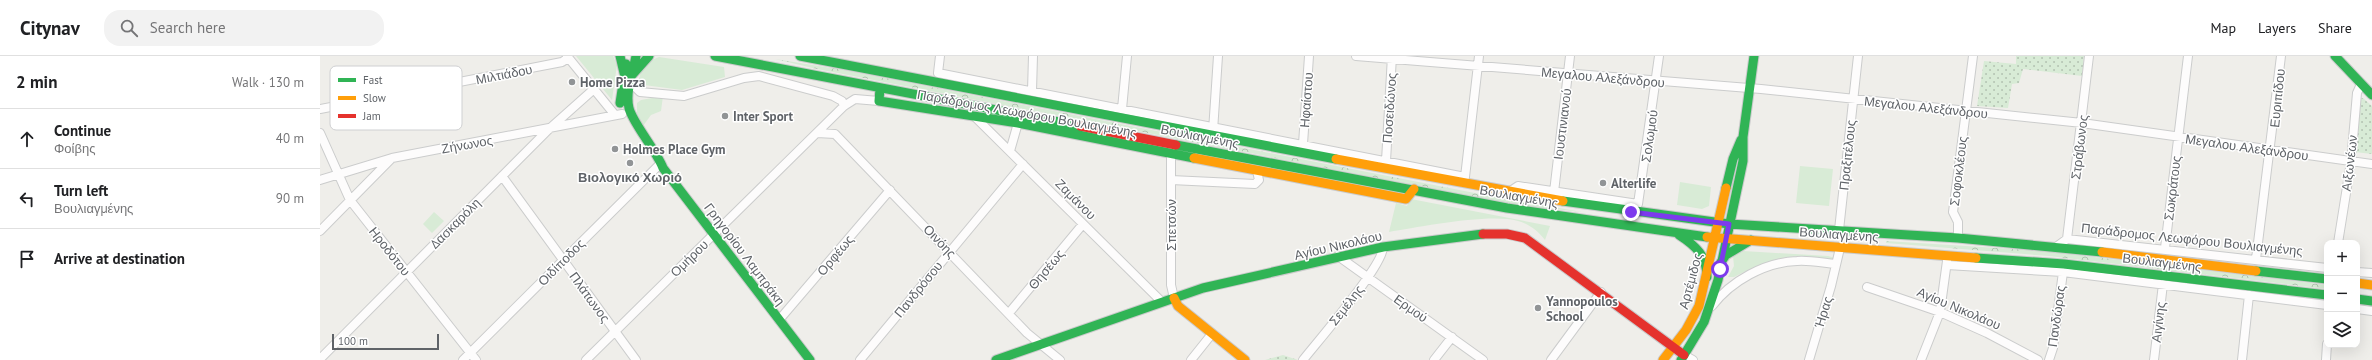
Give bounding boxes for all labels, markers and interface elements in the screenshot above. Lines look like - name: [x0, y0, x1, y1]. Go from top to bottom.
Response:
- search box: [104, 10, 384, 46]
- text: Citynav: [20, 16, 80, 40]
- icon: search: [118, 17, 140, 39]
- text: Search here: [150, 18, 226, 37]
- text: Map: [2210, 19, 2236, 37]
- text: Layers: [2258, 19, 2296, 37]
- text: Share: [2318, 19, 2352, 37]
- street label: Μιλτιάδου: [474, 61, 534, 88]
- street label: Μεγαλου Αλεξάνδρου: [1540, 64, 1666, 91]
- legend: [330, 66, 462, 130]
- street label: Ευριπίδου: [2266, 68, 2289, 128]
- text: 2 min: [16, 71, 57, 93]
- street label: Ηφαίστου: [1296, 72, 1317, 128]
- street label: Ποσειδώνος: [1379, 72, 1400, 144]
- text: Fast: [363, 73, 383, 87]
- text: Walk · 130 m: [232, 74, 304, 91]
- place label: Home Pizza: [580, 74, 645, 91]
- marker: Home Pizza: [567, 77, 577, 87]
- street label: Παράδρομος Λεωφόρου Βουλιαγμένης: [916, 86, 1138, 141]
- street label: Ιουστινιανού: [1550, 87, 1575, 161]
- text: Slow: [363, 91, 386, 105]
- street label: Μεγαλου Αλεξάνδρου: [1863, 93, 1989, 122]
- place label: Inter Sport: [733, 108, 794, 125]
- text: Jam: [362, 109, 381, 123]
- street label: Σολωμού: [1637, 109, 1662, 163]
- marker: Inter Sport: [720, 111, 730, 121]
- street label: Στράβωνος: [2067, 114, 2092, 180]
- street label: Πραξιτέλους: [1835, 119, 1860, 191]
- text: Continue: [54, 121, 111, 140]
- street label: Βουλιαγμένης: [1159, 121, 1240, 152]
- icon: ahead: [16, 128, 38, 150]
- text: 40 m: [276, 130, 304, 147]
- street label: Μεγαλου Αλεξάνδρου: [2184, 130, 2310, 165]
- street label: Ζήνωνος: [440, 132, 494, 157]
- street label: Αιξωνέων: [2338, 134, 2361, 192]
- street label: Σοφοκλέους: [1946, 135, 1971, 207]
- text: Φοίβης: [54, 140, 95, 157]
- place label: Holmes Place Gym: [623, 141, 726, 158]
- marker: Holmes Place Gym: [610, 144, 620, 154]
- street label: Σωκράτους: [2160, 155, 2185, 221]
- marker: Βιολογικό Χωριό: [625, 158, 635, 168]
- place label: Βιολογικό Χωριό: [578, 169, 682, 186]
- street label: Ζαμάνου: [1052, 175, 1100, 223]
- place label: Alterlife: [1611, 175, 1657, 192]
- marker: Alterlife: [1598, 178, 1608, 188]
- text: Turn left: [54, 181, 108, 200]
- street label: Βουλιαγμένης: [1478, 181, 1559, 212]
- icon: left: [16, 188, 38, 210]
- text: 90 m: [276, 190, 304, 207]
- street label: Δασκαρόλη: [426, 194, 484, 252]
- street label: Σπετσών: [1163, 199, 1180, 251]
- text: Βουλιαγμένης: [54, 200, 133, 217]
- street label: Γρηγορίου Λαμπράκη: [700, 200, 789, 309]
- route end: [1622, 203, 1640, 221]
- street label: Παράδρομος Λεωφόρου Βουλιαγμένης: [2080, 219, 2304, 260]
- street label: Οινόης: [920, 221, 960, 262]
- street label: Ηροδότου: [365, 223, 414, 279]
- street label: Βουλιαγμένης: [1799, 223, 1879, 246]
- street label: Αγίου Νικολάου: [1293, 227, 1384, 264]
- street label: Ορφέως: [813, 231, 857, 279]
- street label: Οιδίποδος: [534, 235, 588, 289]
- street label: Ομήρου: [667, 236, 712, 281]
- map controls: [2324, 240, 2360, 348]
- button: +: [2324, 240, 2360, 276]
- street label: Θησέως: [1025, 246, 1068, 293]
- icon: arrive: [16, 248, 38, 270]
- text: Arrive at destination: [54, 249, 185, 268]
- street label: Βουλιαγμένης: [2122, 249, 2202, 276]
- street label: Αρτέμιδος: [1675, 251, 1706, 311]
- street label: Πανδρόσου: [890, 258, 946, 321]
- route start: [1711, 260, 1729, 278]
- street label: Πλάτωνος: [566, 269, 614, 326]
- button: −: [2324, 276, 2360, 312]
- street label: Σεμέλης: [1325, 282, 1368, 329]
- street label: Αγίου Νικολάου: [1914, 283, 2003, 334]
- street label: Πανδώρας: [2044, 284, 2069, 348]
- street label: Ερμού: [1390, 291, 1431, 326]
- place label: Yannopoulos School: [1545, 293, 1618, 325]
- street label: Ήρας: [1810, 294, 1836, 331]
- street label: Αιγίνης: [2148, 301, 2169, 343]
- marker: Yannopoulos School: [1533, 303, 1543, 313]
- button: layers: [2324, 312, 2360, 348]
- scale bar: [332, 332, 439, 351]
- text: 100 m: [338, 334, 368, 348]

